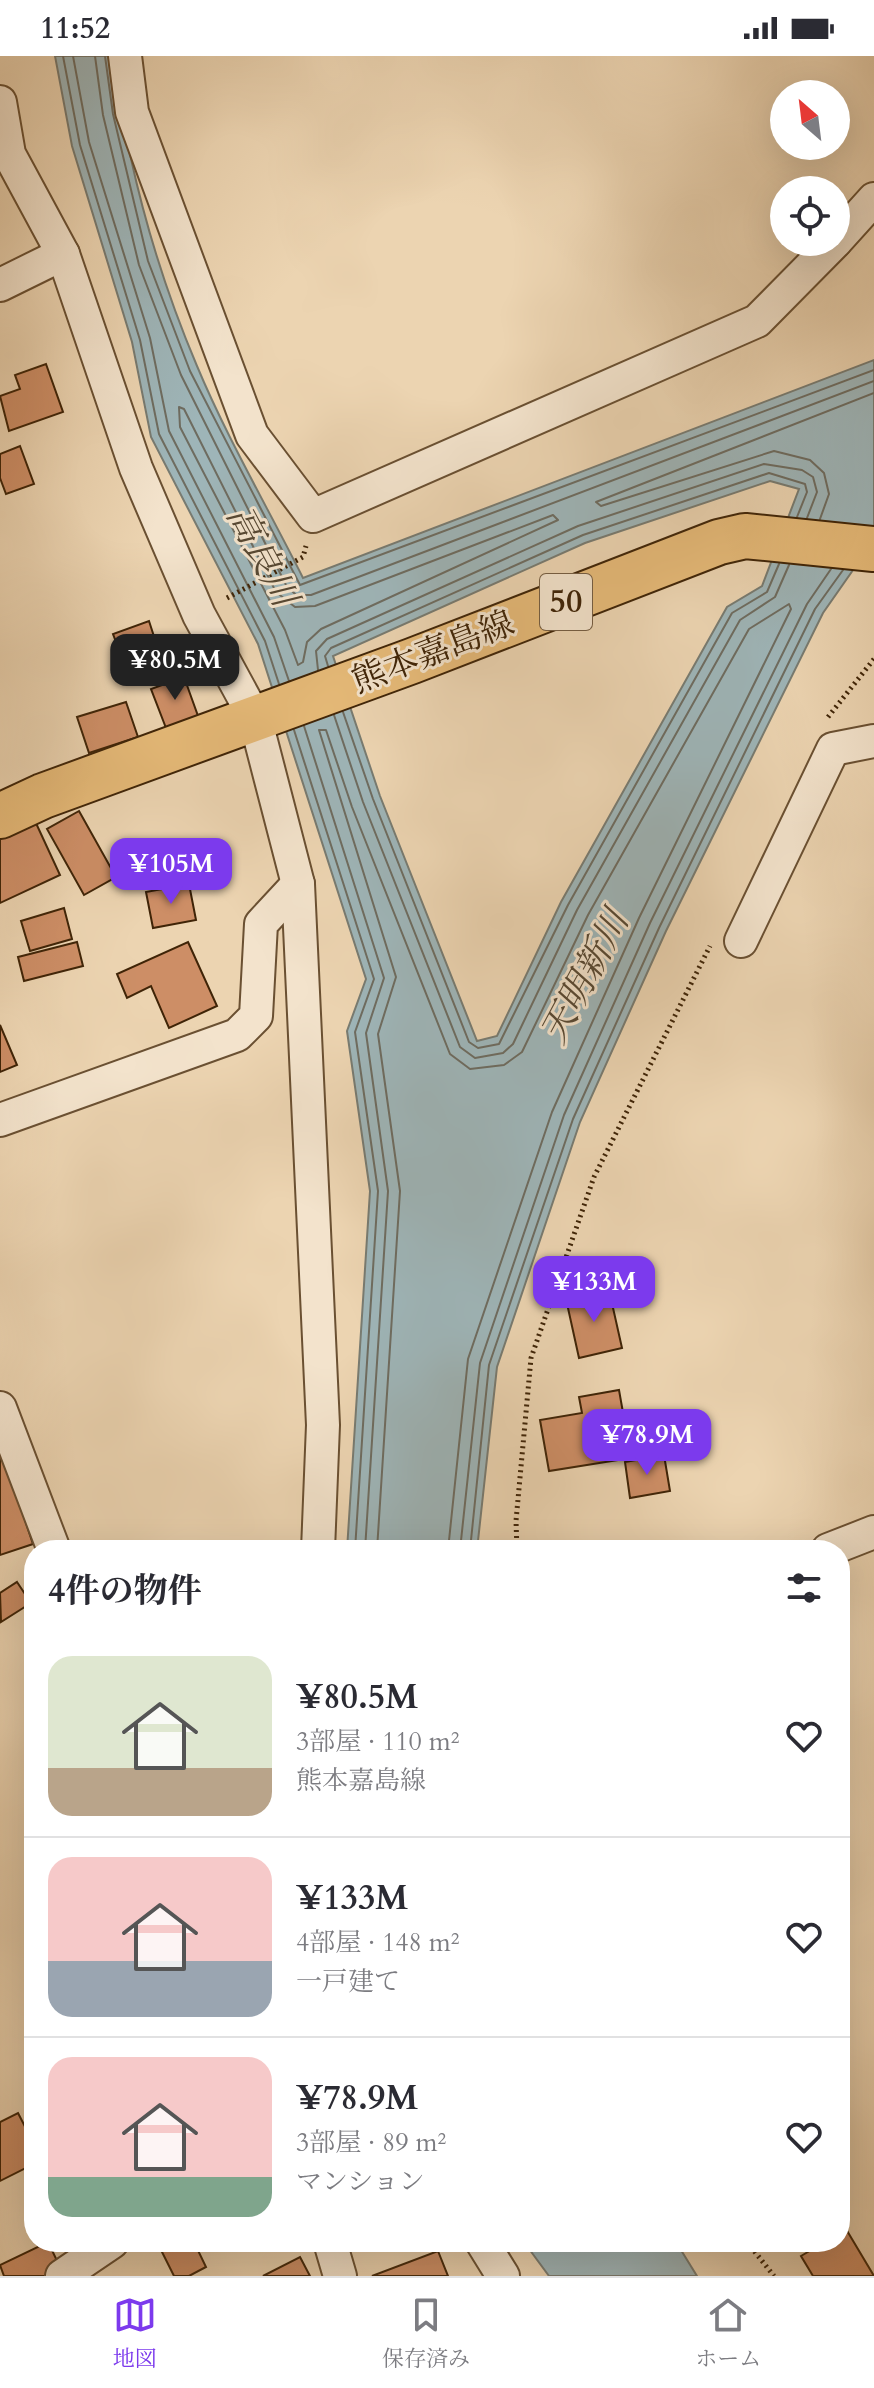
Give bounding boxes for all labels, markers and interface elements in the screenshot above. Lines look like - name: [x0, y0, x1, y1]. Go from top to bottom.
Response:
- text: 11:52: [40, 8, 110, 49]
- north arrow: [770, 80, 850, 160]
- map controls: [770, 80, 850, 256]
- button: locate: [770, 176, 850, 256]
- water label: 高良川: [215, 497, 311, 619]
- road number: 50: [540, 574, 592, 630]
- street label: 熊本嘉島線: [345, 600, 521, 704]
- pin: ¥80.5M: [110, 634, 240, 702]
- text: ¥80.5M: [128, 642, 222, 677]
- pin: ¥105M: [115, 838, 227, 906]
- text: ¥105M: [128, 846, 214, 881]
- water label: 天明新川: [530, 898, 642, 1052]
- pin: ¥133M: [538, 1256, 650, 1324]
- text: ¥133M: [551, 1264, 637, 1299]
- pin: ¥78.9M: [582, 1409, 712, 1477]
- text: ¥78.9M: [600, 1417, 694, 1452]
- icon: filters: [782, 1566, 826, 1610]
- text: 4件の物件: [48, 1568, 201, 1614]
- text: ¥80.5M: [296, 1674, 418, 1720]
- icon: home: [112, 1688, 208, 1784]
- icon: heart: [782, 1714, 826, 1758]
- text: 3部屋 · 110 m²: [296, 1724, 460, 1759]
- text: 熊本嘉島線: [296, 1763, 426, 1798]
- text: ¥133M: [296, 1875, 408, 1921]
- icon: home: [112, 1889, 208, 1985]
- icon: heart: [782, 1915, 826, 1959]
- text: 4部屋 · 148 m²: [296, 1925, 460, 1960]
- text: 一戸建て: [296, 1964, 400, 1999]
- text: ¥78.9M: [296, 2075, 418, 2121]
- icon: home: [112, 2089, 208, 2185]
- icon: heart: [782, 2115, 826, 2159]
- text: 3部屋 · 89 m²: [296, 2125, 446, 2160]
- text: マンション: [296, 2164, 425, 2199]
- tab: 地図: [113, 2293, 157, 2374]
- tab: 保存済み: [382, 2293, 470, 2374]
- tab: ホーム: [695, 2293, 761, 2374]

